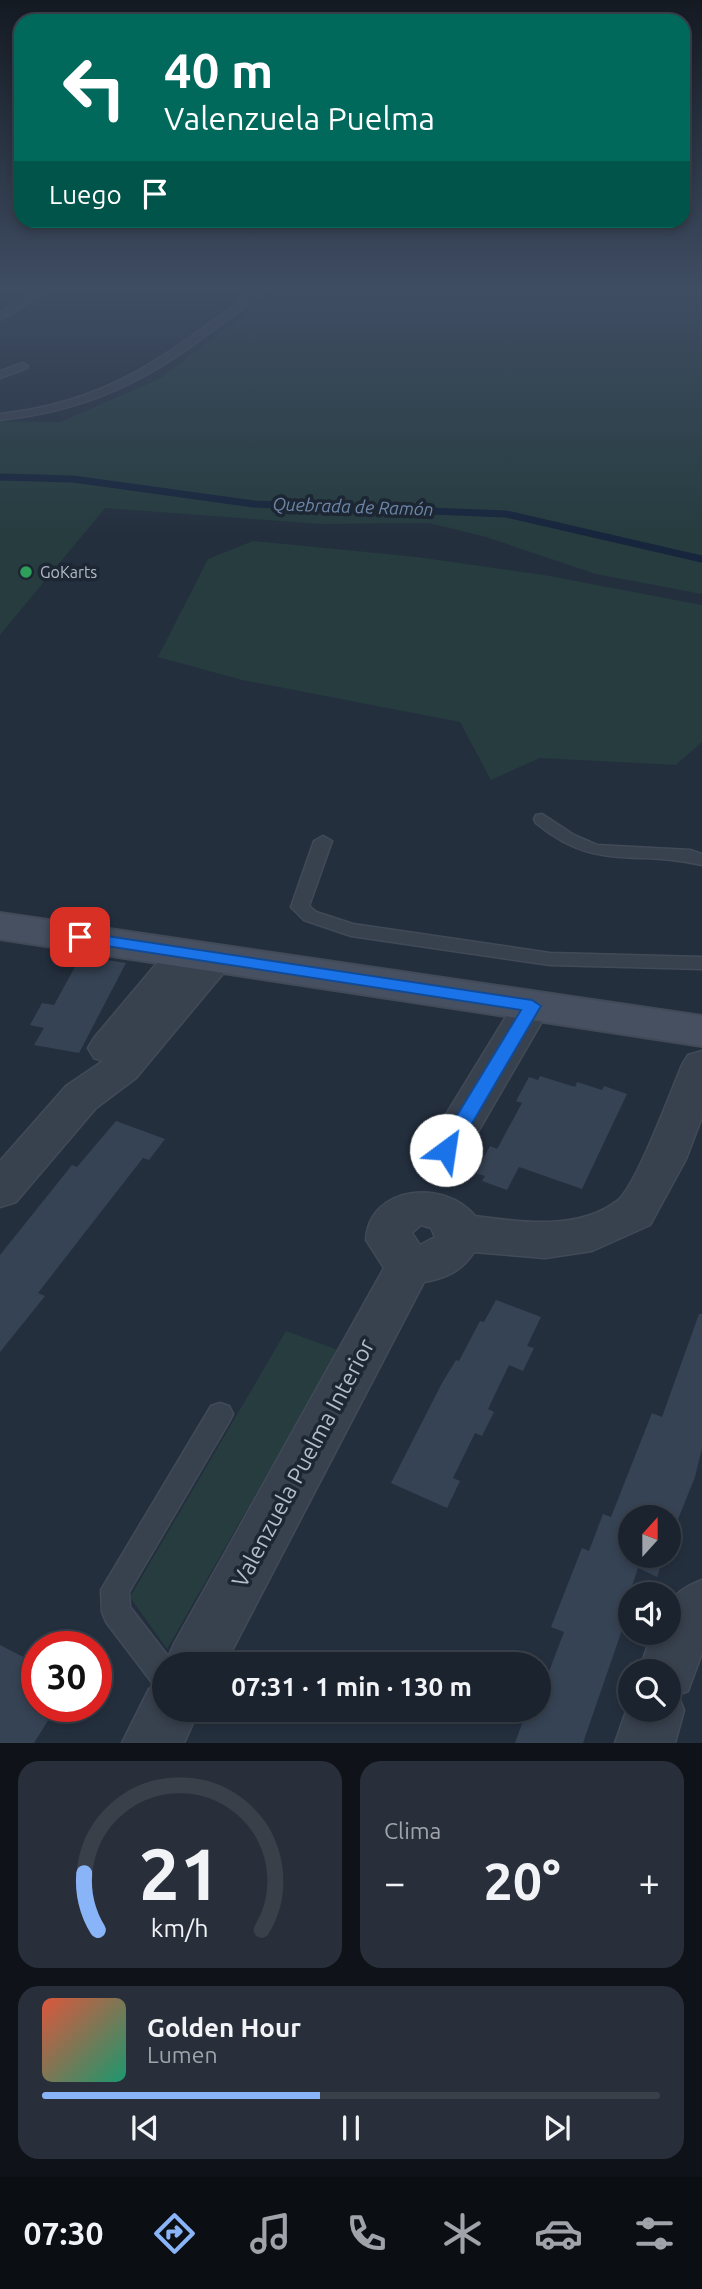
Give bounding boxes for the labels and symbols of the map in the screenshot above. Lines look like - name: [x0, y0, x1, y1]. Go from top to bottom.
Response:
- water label: Quebrada de Ramón: [272, 493, 434, 520]
- place label: GoKarts: [40, 563, 97, 581]
- marker: GoKarts: [18, 564, 34, 580]
- pin: [50, 907, 110, 967]
- position arrow: [409, 1113, 483, 1187]
- street label: Valenzuela Puelma Interior: [226, 1334, 379, 1591]
- north arrow: [618, 1505, 681, 1568]
- speed limit sign: 30: [21, 1631, 112, 1722]

